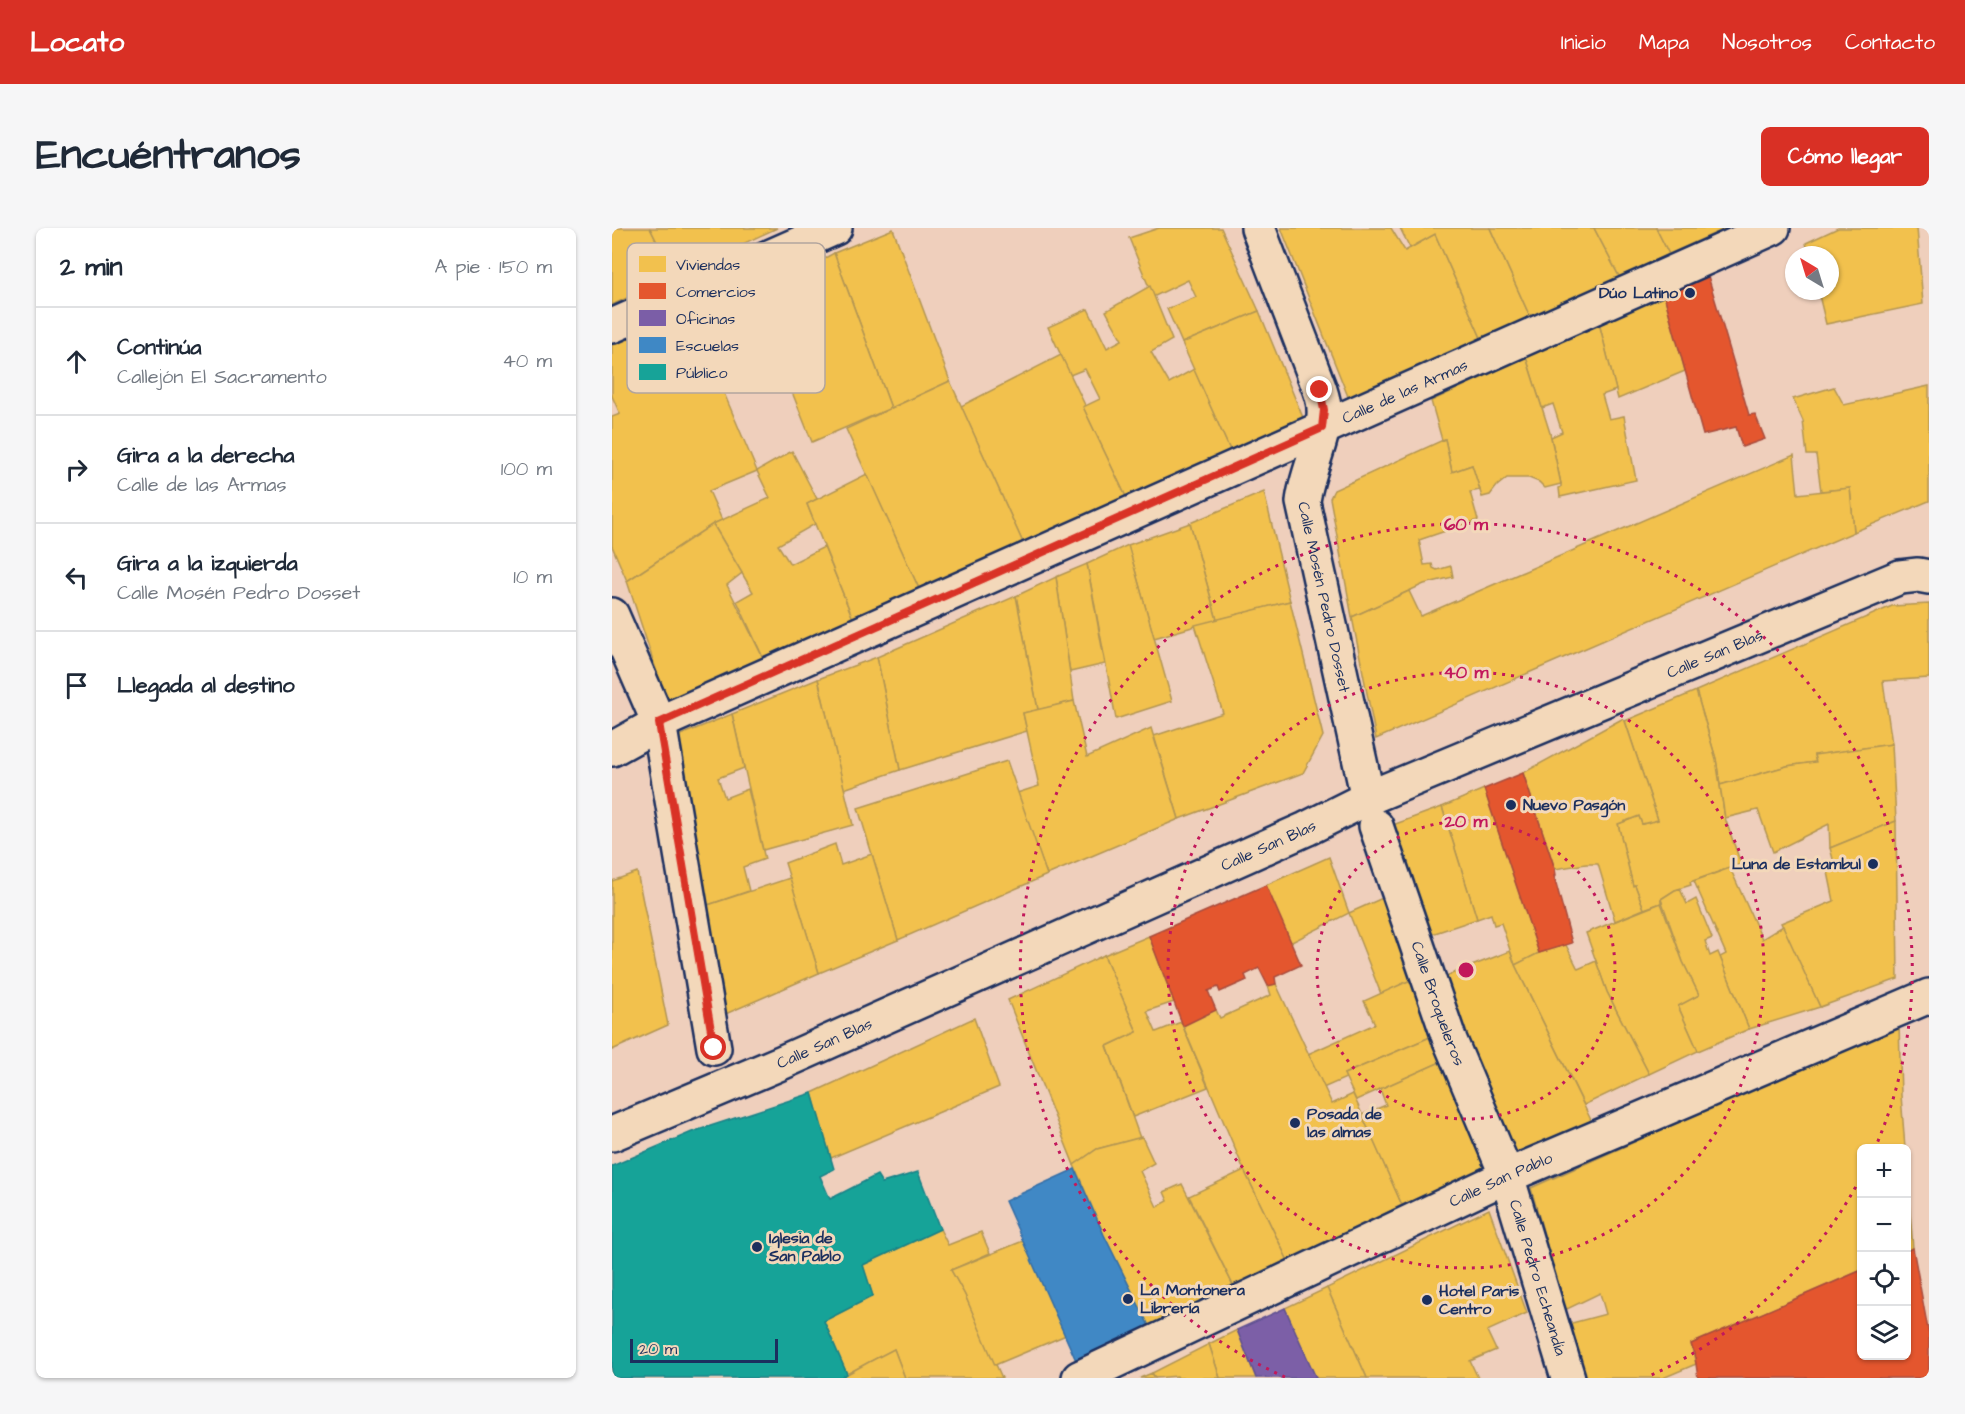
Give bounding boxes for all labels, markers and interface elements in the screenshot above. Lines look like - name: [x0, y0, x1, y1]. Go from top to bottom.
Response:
- text: Locato: [30, 23, 124, 62]
- text: Inicio: [1561, 28, 1606, 57]
- text: Mapa: [1639, 28, 1689, 57]
- text: Nosotros: [1722, 28, 1812, 57]
- text: Contacto: [1845, 28, 1935, 57]
- text: Encuéntranos: [36, 127, 301, 185]
- button: Cómo llegar: [1761, 127, 1929, 186]
- legend: [627, 243, 825, 393]
- north arrow: [1785, 246, 1839, 300]
- text: 2 min: [60, 249, 122, 285]
- text: A pie · 150 m: [434, 253, 552, 281]
- text: Viviendas: [676, 254, 740, 276]
- text: Comercios: [676, 281, 756, 303]
- place label: Dúo Latino: [1599, 282, 1679, 304]
- marker: Dúo Latino: [1683, 286, 1697, 300]
- text: Oficinas: [676, 308, 735, 330]
- text: Continúa: [117, 332, 202, 363]
- text: Escuelas: [676, 335, 739, 357]
- icon: ahead: [60, 345, 93, 378]
- text: 40 m: [502, 347, 552, 375]
- street label: Calle de las Armas: [1339, 354, 1471, 429]
- text: Público: [676, 362, 727, 384]
- text: Callejón El Sacramento: [117, 363, 327, 391]
- route end: [1306, 376, 1332, 402]
- text: Gira a la derecha: [117, 440, 294, 471]
- icon: right: [60, 453, 93, 486]
- text: 100 m: [501, 455, 552, 483]
- text: Calle de las Armas: [117, 471, 287, 499]
- street label: Calle Mosén Pedro Dosset: [1292, 500, 1356, 695]
- text: 60 m: [1444, 512, 1489, 537]
- text: Gira a la izquierda: [117, 548, 298, 579]
- icon: left: [60, 561, 93, 594]
- text: 10 m: [513, 563, 552, 591]
- text: Calle Mosén Pedro Dosset: [117, 579, 360, 607]
- street label: Calle San Blas: [1663, 624, 1766, 684]
- text: 40 m: [1444, 660, 1489, 685]
- icon: arrive: [60, 669, 93, 702]
- text: Llegada al destino: [117, 670, 295, 701]
- place label: Nuevo Pasgón: [1523, 794, 1625, 818]
- marker: Nuevo Pasgón: [1504, 798, 1518, 812]
- text: 20 m: [1444, 809, 1488, 834]
- street label: Calle San Blas: [1217, 815, 1320, 877]
- place label: Luna de Estambul: [1732, 853, 1861, 875]
- marker: Luna de Estambul: [1866, 857, 1880, 871]
- street label: Calle Broqueleros: [1406, 938, 1470, 1069]
- centre of rings: [1456, 960, 1476, 980]
- street label: Calle San Blas: [773, 1013, 876, 1074]
- route start: [700, 1034, 726, 1060]
- place label: Posada de las almas: [1307, 1103, 1382, 1143]
- marker: Posada de las almas: [1288, 1116, 1302, 1130]
- map controls: [1857, 1144, 1911, 1360]
- button: +: [1857, 1144, 1911, 1198]
- street label: Calle San Pablo: [1445, 1147, 1556, 1213]
- street label: Calle Pedro Echeandía: [1504, 1197, 1572, 1358]
- button: −: [1857, 1198, 1911, 1252]
- place label: Iglesia de San Pablo: [768, 1227, 842, 1267]
- marker: Iglesia de San Pablo: [750, 1240, 764, 1254]
- button: locate: [1857, 1252, 1911, 1306]
- place label: La Montonera Librería: [1140, 1279, 1246, 1319]
- place label: Hotel Paris Centro: [1439, 1280, 1519, 1320]
- marker: La Montonera Librería: [1121, 1292, 1135, 1306]
- marker: Hotel Paris Centro: [1420, 1293, 1434, 1307]
- button: layers: [1857, 1306, 1911, 1360]
- scale bar: [630, 1336, 778, 1364]
- text: 20 m: [639, 1338, 677, 1360]

